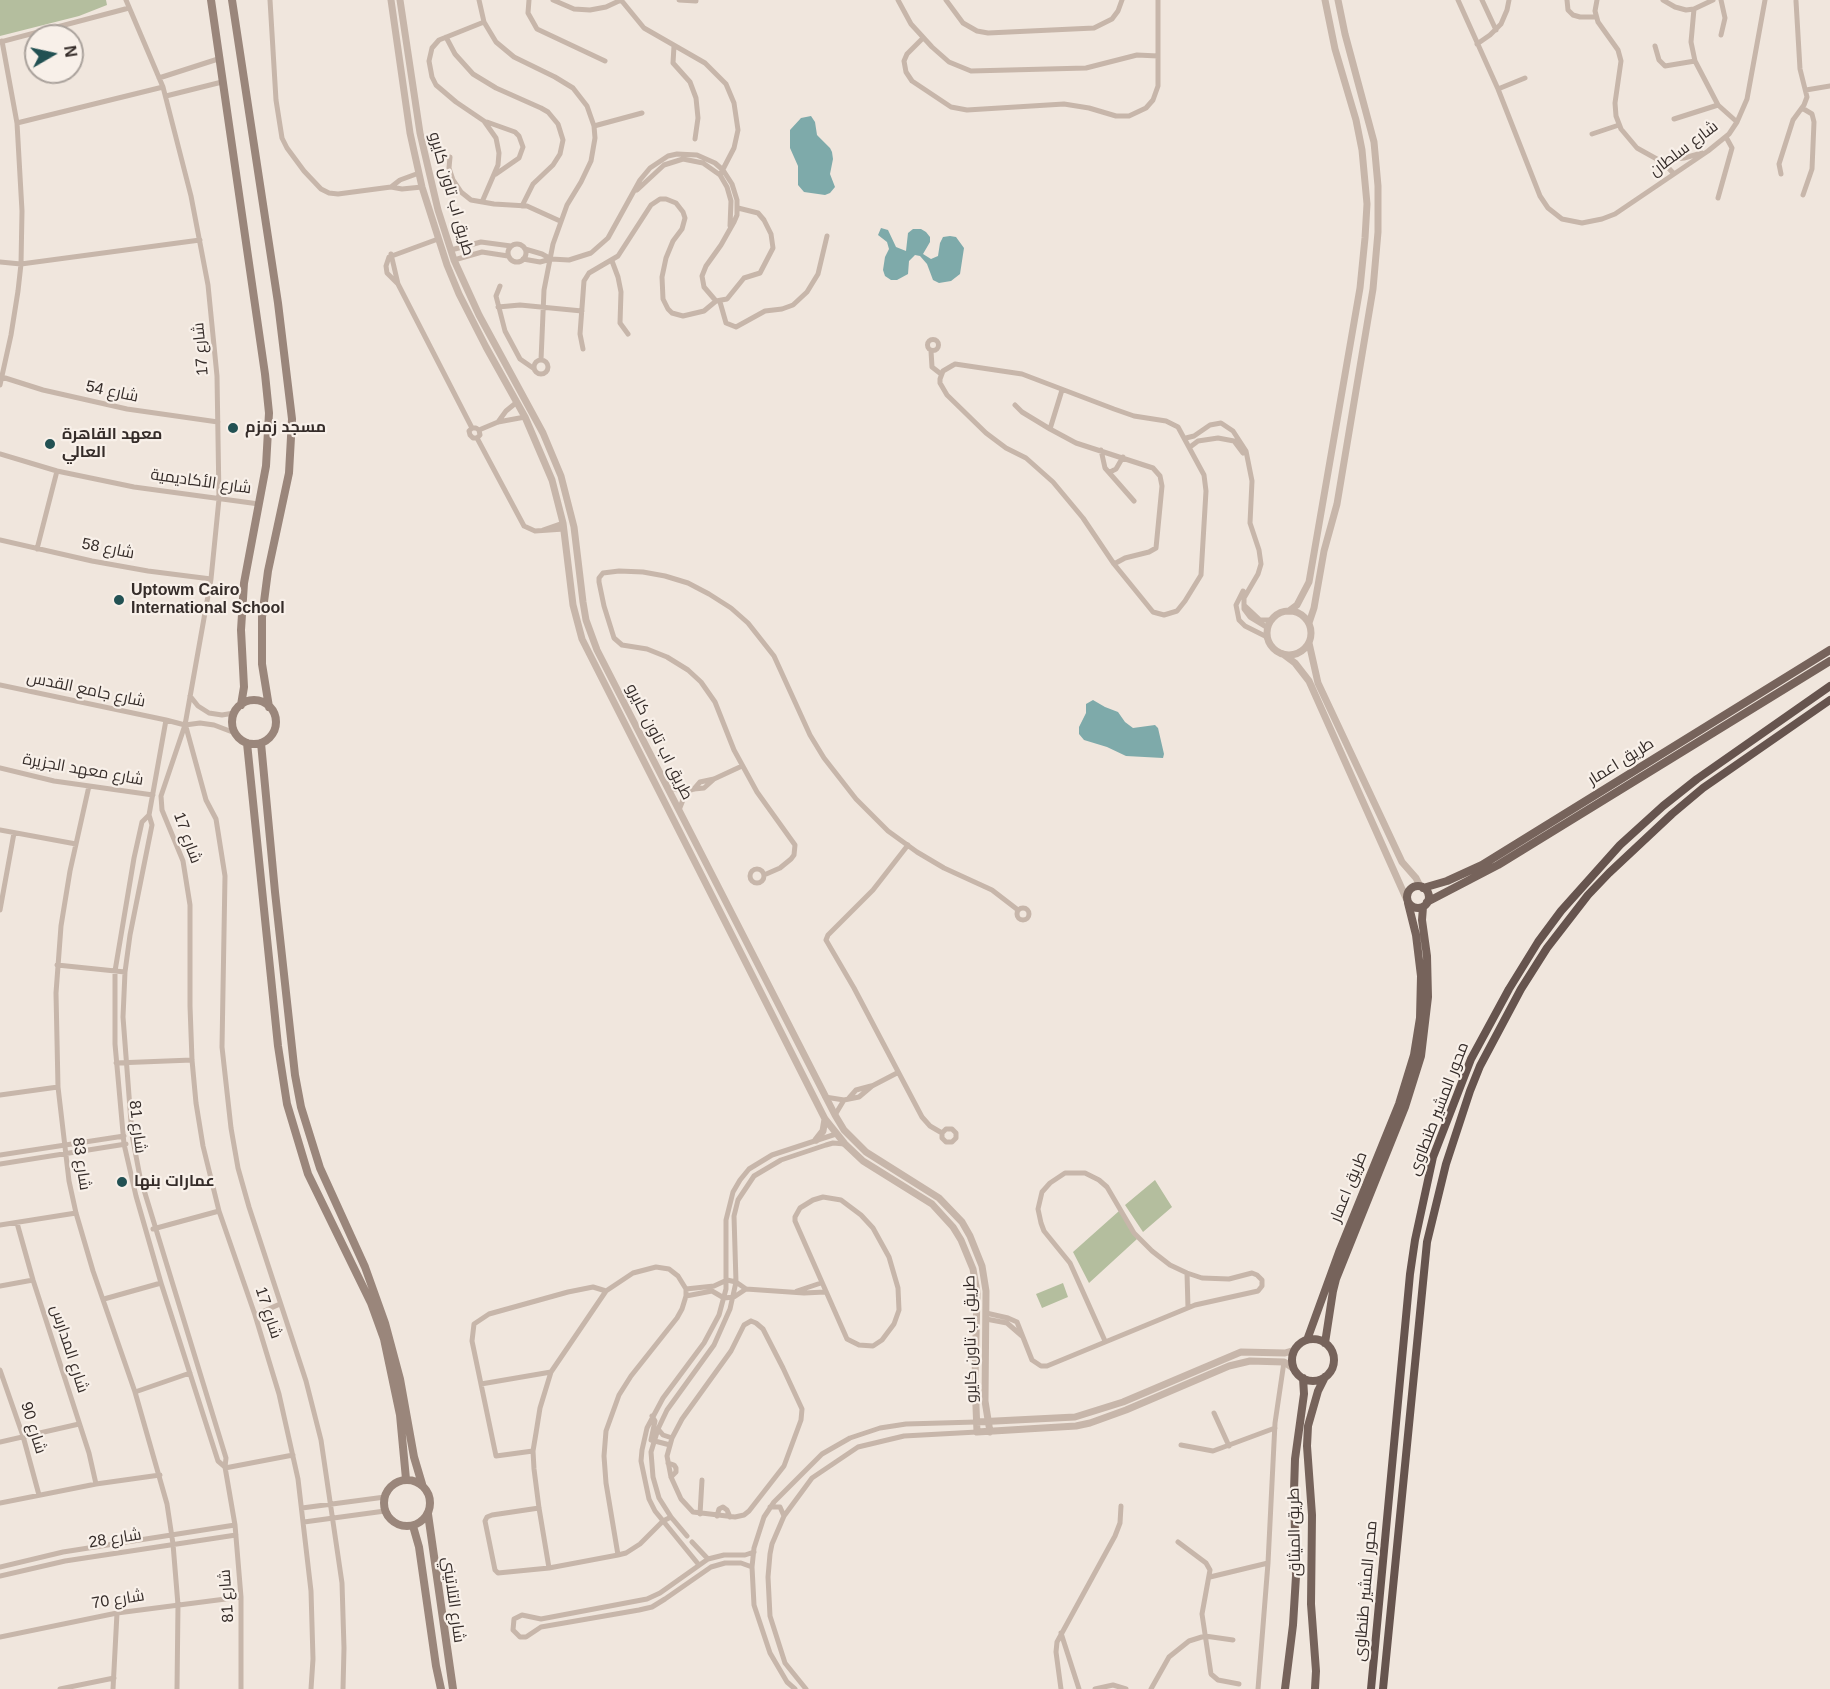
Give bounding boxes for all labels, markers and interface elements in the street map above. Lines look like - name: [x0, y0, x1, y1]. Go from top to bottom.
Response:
- north arrow: [24, 24, 84, 84]
- text: N: [61, 44, 80, 58]
- street label: شارع سلطان: [1646, 117, 1722, 181]
- street label: طريق اب تاون كايرو: [424, 130, 478, 258]
- street label: شارع 17: [189, 322, 213, 376]
- street label: شارع 54: [84, 377, 140, 407]
- place label: مسجد زمزم: [245, 418, 326, 438]
- marker: مسجد زمزم: [226, 421, 240, 435]
- place label: معهد القاهرة العالي: [62, 425, 162, 463]
- marker: معهد القاهرة العالي: [43, 437, 57, 451]
- street label: شارع الأكاديمية: [149, 465, 253, 499]
- street label: شارع 58: [80, 534, 136, 564]
- place label: Uptowm Cairo International School: [131, 581, 285, 619]
- marker: Uptowm Cairo International School: [112, 593, 126, 607]
- street label: شارع جامع القدس: [25, 668, 147, 712]
- street label: طريق اب تاون كايرو: [621, 681, 697, 803]
- street label: طريق اعمار: [1584, 734, 1658, 790]
- street label: شارع معهد الجزيرة: [21, 750, 145, 790]
- street label: شارع 17: [169, 810, 205, 866]
- street label: محور المشير طنطاوى: [1405, 1040, 1473, 1178]
- street label: شارع 81: [124, 1099, 150, 1155]
- street label: شارع 83: [68, 1136, 94, 1192]
- street label: طريق اعمار: [1326, 1149, 1372, 1225]
- place label: عمارات بنها: [134, 1172, 215, 1192]
- marker: عمارات بنها: [115, 1175, 129, 1189]
- street label: طريق اب تاون كايرو: [960, 1275, 982, 1403]
- street label: شارع 17: [251, 1285, 285, 1341]
- street label: شارع المدارس: [46, 1303, 92, 1395]
- street label: شارع 90: [16, 1400, 50, 1456]
- street label: طريق الميثاق: [1285, 1488, 1305, 1576]
- street label: محور المشير طنطاوى: [1350, 1520, 1382, 1662]
- street label: شارع 28: [87, 1525, 143, 1553]
- street label: شارع التلاتيني: [437, 1556, 469, 1644]
- street label: شارع 81: [216, 1569, 238, 1623]
- street label: شارع 70: [90, 1586, 146, 1614]

